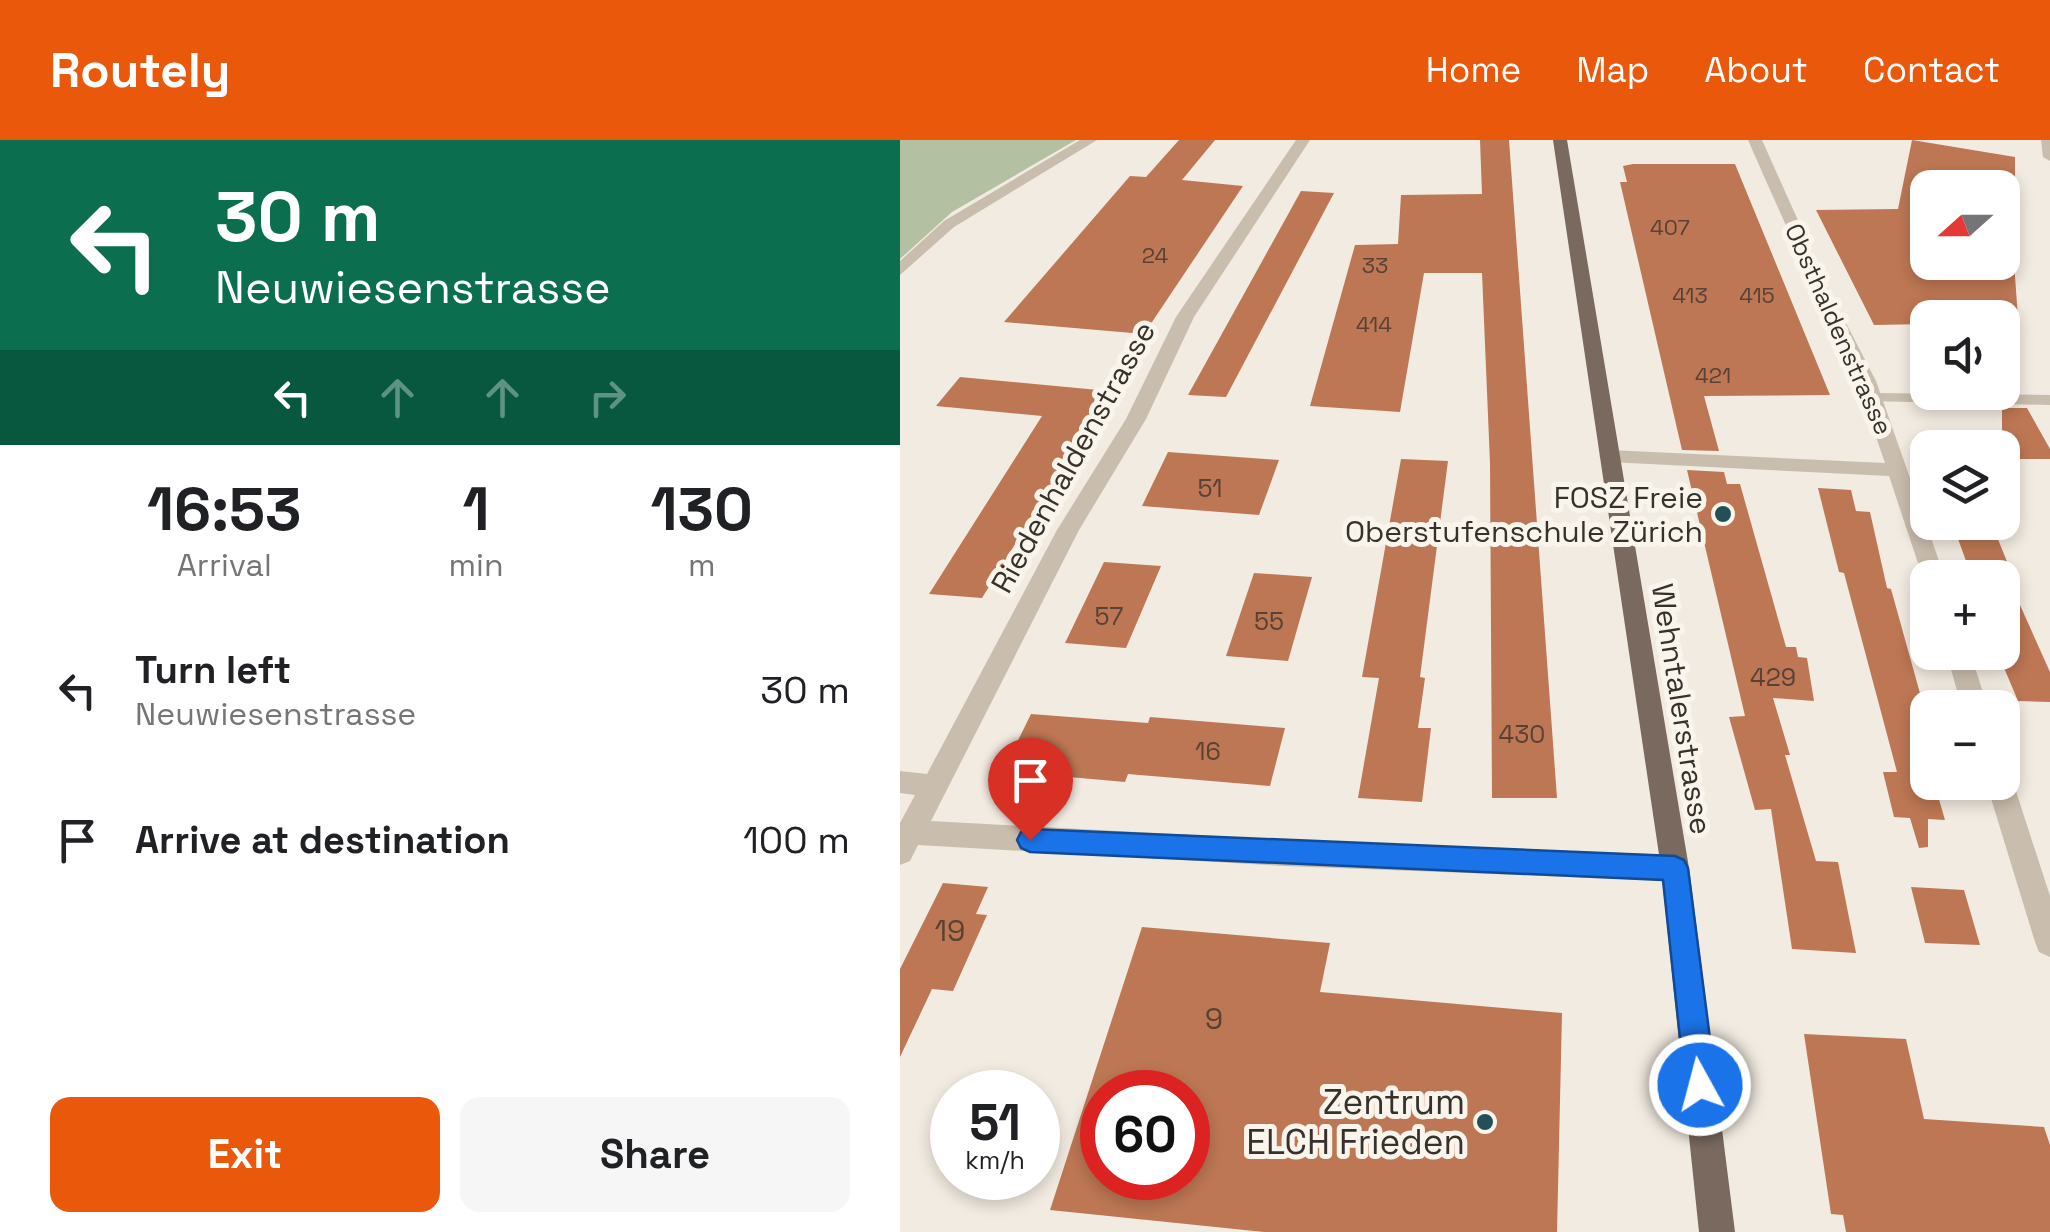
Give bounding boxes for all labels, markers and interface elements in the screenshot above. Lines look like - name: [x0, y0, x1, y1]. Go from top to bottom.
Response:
- text: Routely: [50, 40, 230, 101]
- text: Home: [1426, 48, 1521, 92]
- text: Map: [1576, 48, 1649, 92]
- text: About: [1704, 48, 1808, 92]
- text: Contact: [1863, 48, 2000, 92]
- north arrow: [1910, 170, 2020, 280]
- map controls: [1910, 170, 2020, 800]
- text: 30 m: [215, 172, 380, 261]
- icon: left: [50, 180, 180, 310]
- house number: 407: [1650, 213, 1690, 241]
- street label: Obsthaldenstrasse: [1778, 218, 1900, 440]
- house number: 24: [1142, 241, 1168, 269]
- house number: 33: [1362, 251, 1388, 279]
- text: Neuwiesenstrasse: [215, 259, 611, 316]
- house number: 413: [1672, 281, 1708, 309]
- house number: 415: [1739, 281, 1775, 309]
- button: sound: [1910, 300, 2020, 410]
- house number: 414: [1356, 310, 1392, 338]
- street label: Riedenhaldenstrasse: [982, 314, 1164, 600]
- house number: 421: [1695, 361, 1731, 389]
- icon: left: [265, 370, 320, 425]
- icon: ahead: [370, 370, 425, 425]
- icon: ahead: [475, 370, 530, 425]
- icon: right: [580, 370, 635, 425]
- button: layers: [1910, 430, 2020, 540]
- text: 16:53: [147, 471, 302, 548]
- text: 1: [462, 471, 490, 548]
- text: 130: [651, 471, 753, 548]
- house number: 51: [1197, 472, 1223, 504]
- place label: FOSZ Freie Oberstufenschule Zürich: [1345, 478, 1703, 551]
- marker: FOSZ Freie Oberstufenschule Zürich: [1712, 503, 1734, 525]
- text: Arrival: [177, 545, 272, 585]
- text: min: [449, 545, 504, 585]
- text: m: [688, 545, 716, 585]
- button: +: [1910, 560, 2020, 670]
- street label: Wehntalerstrasse: [1643, 581, 1721, 837]
- house number: 57: [1095, 600, 1123, 632]
- house number: 55: [1254, 605, 1284, 637]
- text: Turn left: [135, 646, 291, 694]
- house number: 429: [1750, 661, 1796, 693]
- icon: left: [50, 663, 105, 718]
- text: 30 m: [760, 666, 850, 714]
- button: −: [1910, 690, 2020, 800]
- text: Neuwiesenstrasse: [135, 694, 416, 734]
- house number: 430: [1499, 718, 1545, 750]
- house number: 16: [1195, 735, 1221, 767]
- pin: [988, 738, 1073, 841]
- icon: arrive: [1003, 753, 1058, 808]
- icon: arrive: [50, 813, 105, 868]
- text: Arrive at destination: [135, 816, 510, 864]
- text: 100 m: [743, 816, 850, 864]
- house number: 19: [935, 911, 965, 950]
- house number: 9: [1205, 999, 1223, 1038]
- position arrow: [1648, 1033, 1752, 1137]
- speed limit sign: 60: [1080, 1070, 1210, 1200]
- place label: Zentrum ELCH Frieden: [1246, 1080, 1465, 1164]
- text: 51: [969, 1091, 1021, 1155]
- button: Exit: [50, 1097, 440, 1212]
- button: Share: [460, 1097, 850, 1212]
- marker: Zentrum ELCH Frieden: [1474, 1111, 1496, 1133]
- text: km/h: [965, 1144, 1025, 1176]

